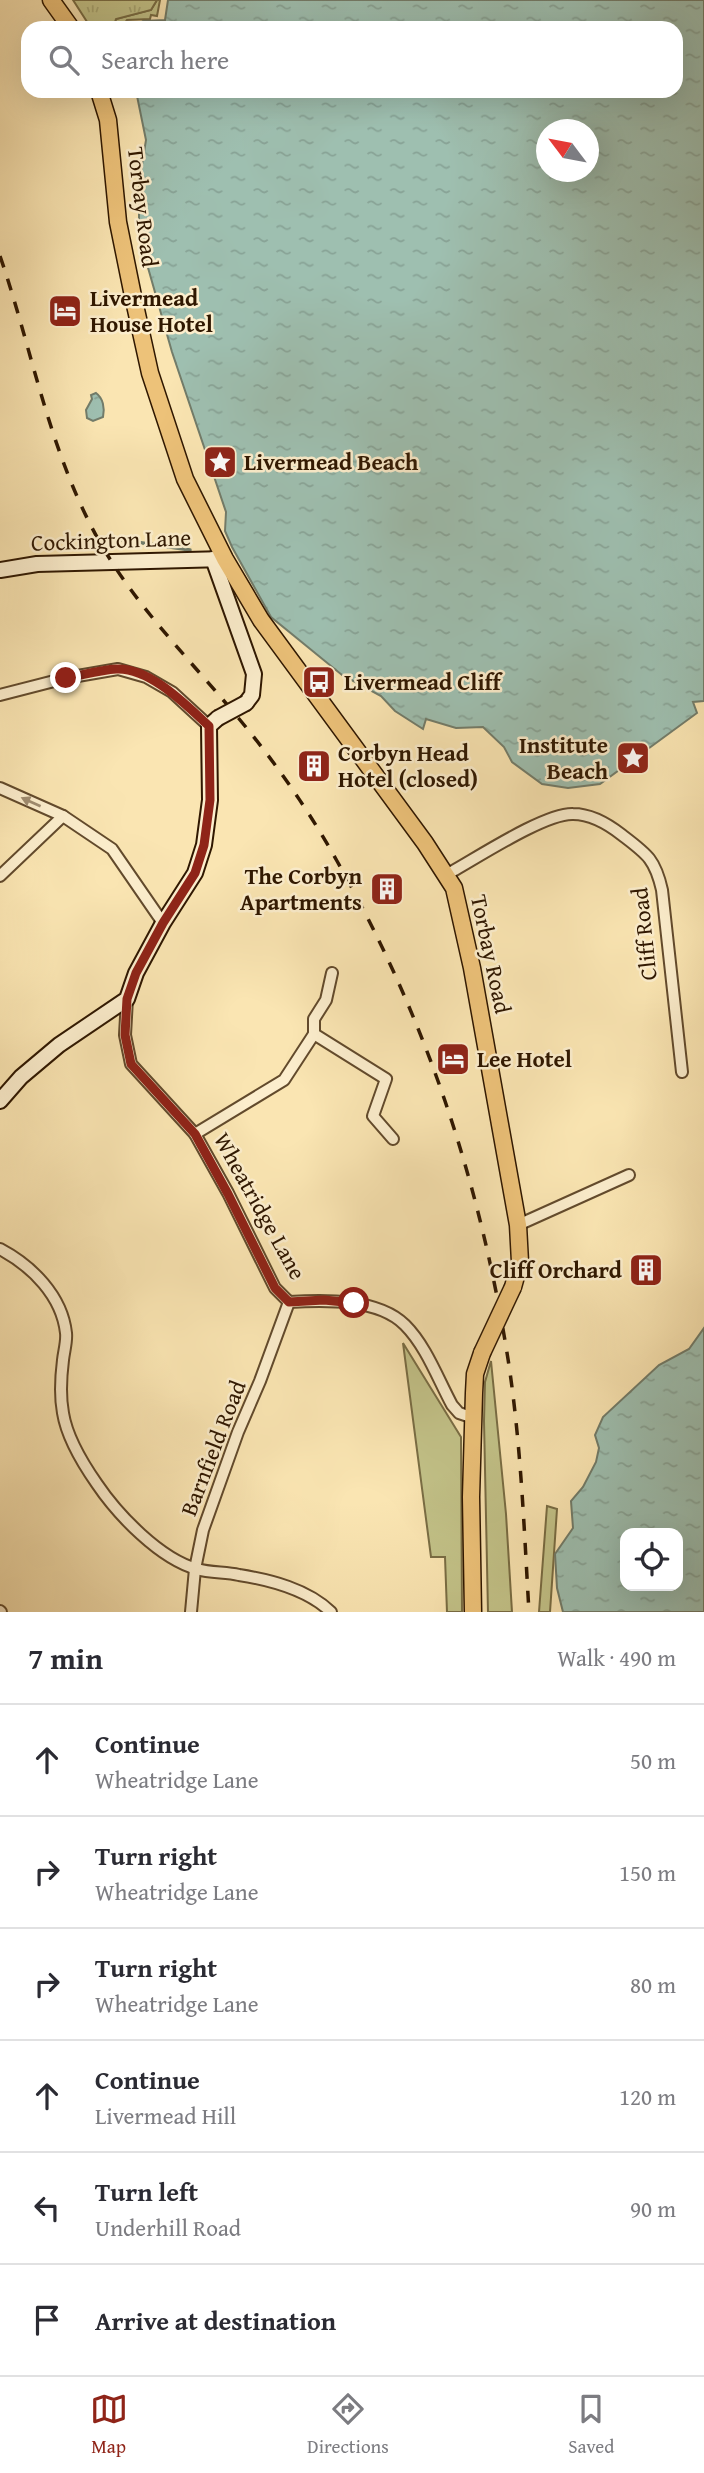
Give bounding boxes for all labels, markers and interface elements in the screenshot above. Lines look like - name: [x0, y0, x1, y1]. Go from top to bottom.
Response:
- search box: [21, 21, 683, 98]
- text: Search here: [101, 40, 229, 79]
- icon: search: [45, 41, 83, 79]
- north arrow: [536, 119, 599, 182]
- street label: Torbay Road: [120, 145, 167, 270]
- place label: Livermead House Hotel: [90, 281, 213, 340]
- hotel icon: Livermead House Hotel: [46, 292, 84, 330]
- place icon: Livermead Beach: [201, 443, 239, 481]
- place label: Livermead Beach: [244, 445, 419, 478]
- street label: Cockington Lane: [30, 520, 192, 559]
- route end: [50, 662, 81, 693]
- bus stop icon: Livermead Cliff: [300, 663, 338, 701]
- place label: Livermead Cliff: [344, 665, 504, 698]
- place label: Institute Beach: [519, 728, 608, 787]
- place label: Corbyn Head Hotel (closed): [338, 736, 478, 795]
- place icon: Institute Beach: [614, 739, 652, 777]
- building icon: Corbyn Head Hotel (closed): [295, 747, 333, 785]
- one-way arrow: [21, 796, 42, 807]
- place label: The Corbyn Apartments: [240, 859, 362, 918]
- building icon: The Corbyn Apartments: [368, 870, 406, 908]
- street label: Cliff Road: [622, 885, 665, 982]
- street label: Torbay Road: [463, 891, 520, 1017]
- hotel icon: Lee Hotel: [434, 1040, 472, 1078]
- place label: Lee Hotel: [477, 1042, 572, 1075]
- street label: Wheatridge Lane: [206, 1126, 315, 1285]
- building icon: Cliff Orchard: [627, 1251, 665, 1289]
- place label: Cliff Orchard: [490, 1253, 623, 1286]
- route start: [338, 1287, 369, 1318]
- street label: Barnfield Road: [172, 1375, 254, 1520]
- map controls: [620, 1528, 683, 1591]
- button: locate: [620, 1528, 683, 1591]
- text: 7 min: [28, 1636, 103, 1680]
- text: Walk · 490 m: [557, 1641, 676, 1674]
- text: Continue: [95, 1724, 200, 1763]
- icon: ahead: [28, 1741, 66, 1779]
- text: 50 m: [630, 1744, 676, 1777]
- text: Wheatridge Lane: [95, 1763, 259, 1796]
- text: Turn right: [95, 1836, 217, 1875]
- icon: right: [28, 1853, 66, 1891]
- text: 150 m: [619, 1856, 676, 1889]
- text: Wheatridge Lane: [95, 1875, 259, 1908]
- text: Turn right: [95, 1948, 217, 1987]
- icon: right: [28, 1965, 66, 2003]
- text: 80 m: [630, 1968, 676, 2001]
- text: Wheatridge Lane: [95, 1987, 259, 2020]
- text: Continue: [95, 2060, 200, 2099]
- icon: ahead: [28, 2077, 66, 2115]
- text: 120 m: [619, 2080, 676, 2113]
- text: Livermead Hill: [95, 2099, 236, 2132]
- text: Turn left: [95, 2172, 198, 2211]
- icon: left: [28, 2189, 66, 2227]
- text: 90 m: [630, 2192, 676, 2225]
- text: Underhill Road: [95, 2211, 241, 2244]
- icon: arrive: [28, 2301, 66, 2339]
- text: Arrive at destination: [95, 2301, 336, 2340]
- tab: Map: [90, 2390, 128, 2460]
- tab: Directions: [307, 2390, 389, 2460]
- tab: Saved: [568, 2390, 614, 2460]

